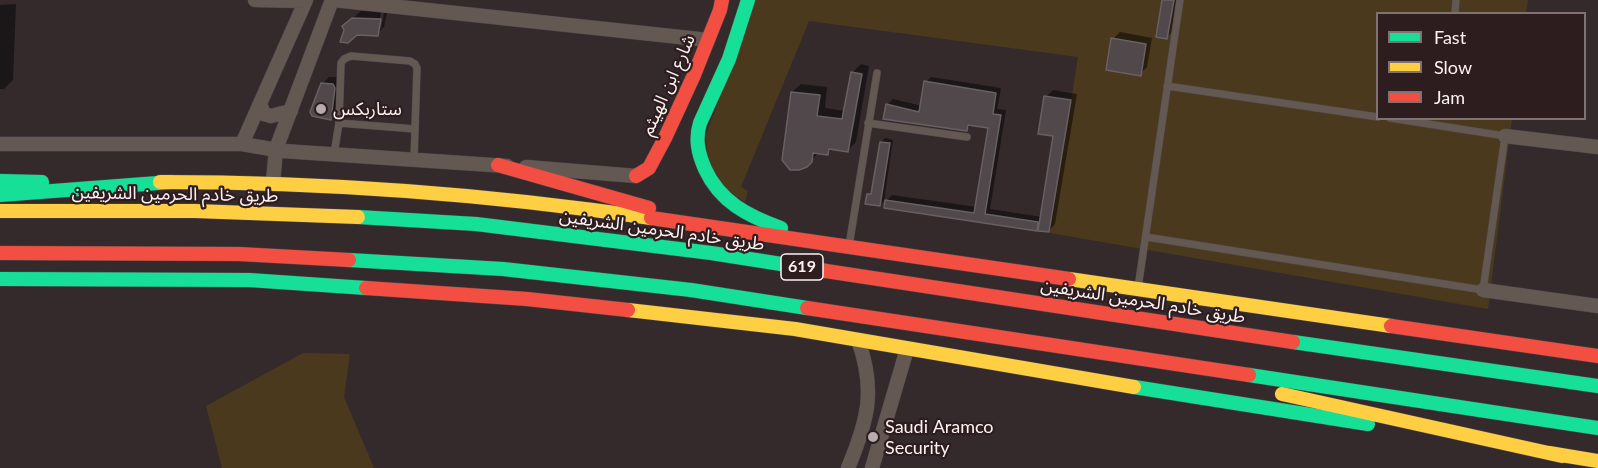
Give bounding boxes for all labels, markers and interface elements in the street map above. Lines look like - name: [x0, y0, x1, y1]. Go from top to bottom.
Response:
- legend: [1376, 12, 1586, 120]
- text: Fast: [1434, 26, 1466, 48]
- street label: شارع ابن الهيثم: [636, 31, 700, 139]
- text: Slow: [1434, 56, 1472, 78]
- text: Jam: [1434, 86, 1465, 108]
- place label: ستاربكس: [333, 98, 402, 120]
- marker: ستاربكس: [314, 102, 328, 116]
- street label: طريق خادم الحرمين الشريفين: [71, 181, 279, 207]
- street label: طريق خادم الحرمين الشريفين: [558, 205, 766, 255]
- road number: 619: [781, 254, 823, 280]
- street label: طريق خادم الحرمين الشريفين: [1039, 274, 1247, 328]
- place label: Saudi Aramco Security: [885, 416, 994, 458]
- marker: Saudi Aramco Security: [866, 430, 880, 444]

